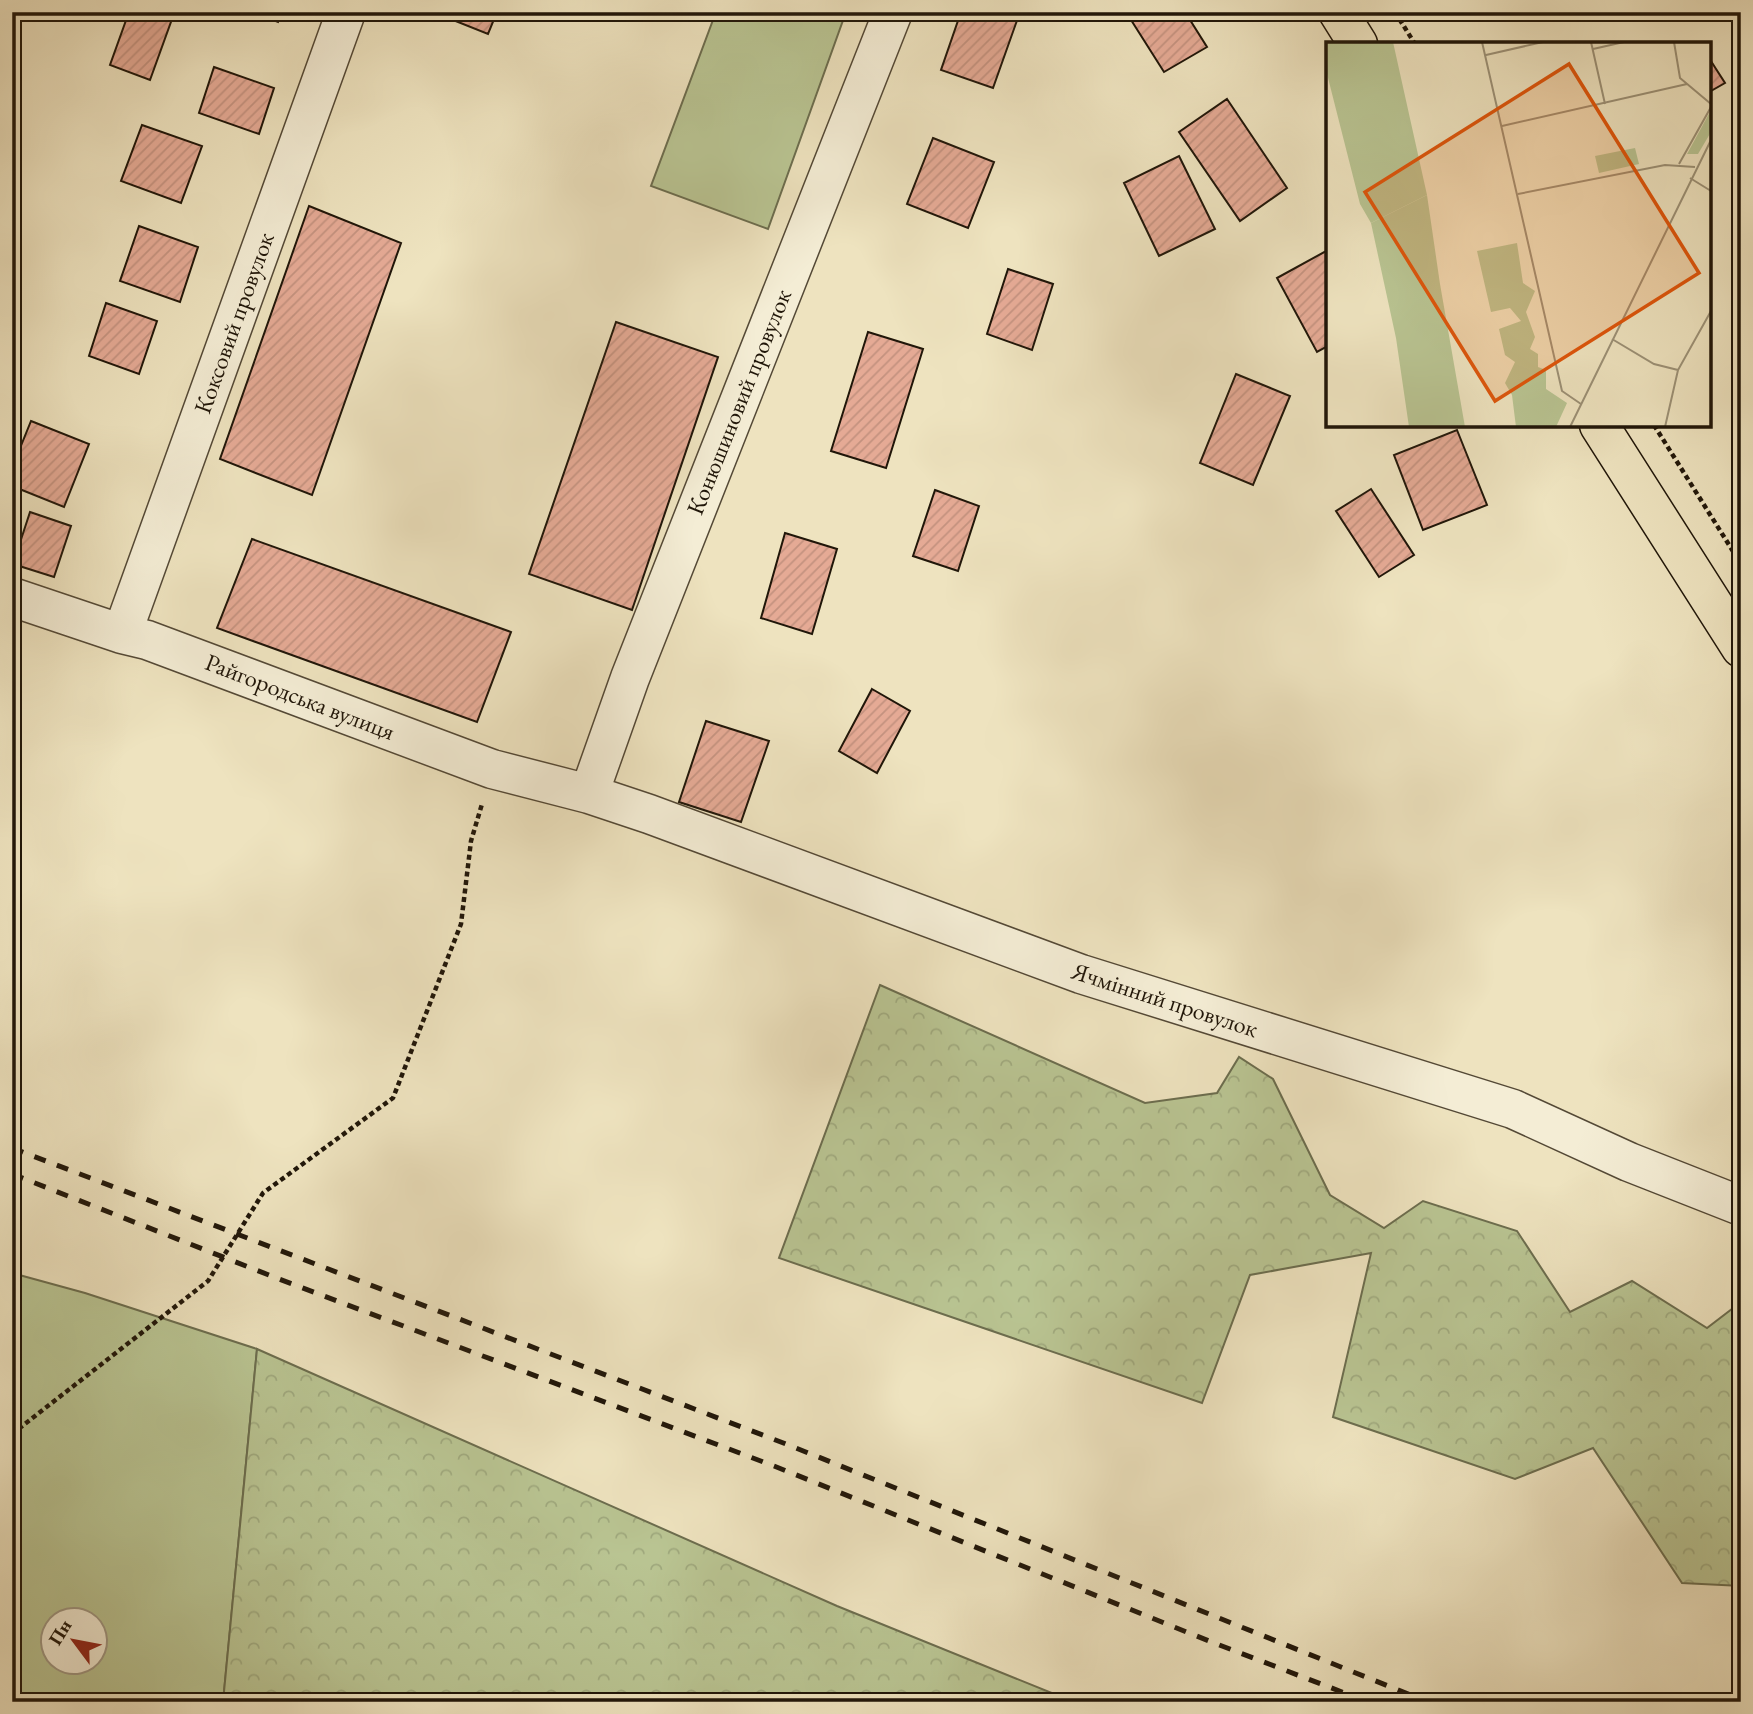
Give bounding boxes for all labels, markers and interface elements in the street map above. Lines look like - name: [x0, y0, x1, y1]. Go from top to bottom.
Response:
- inset map: [1326, 42, 1711, 427]
- street label: Коксовий провулок: [186, 227, 281, 418]
- street label: Конюшиновий провулок: [679, 284, 798, 519]
- street label: Райгородська вулиця: [201, 646, 400, 747]
- street label: Ячмінний провулок: [1067, 955, 1263, 1044]
- north arrow: [38, 1606, 108, 1676]
- text: Пн: [43, 1615, 78, 1650]

